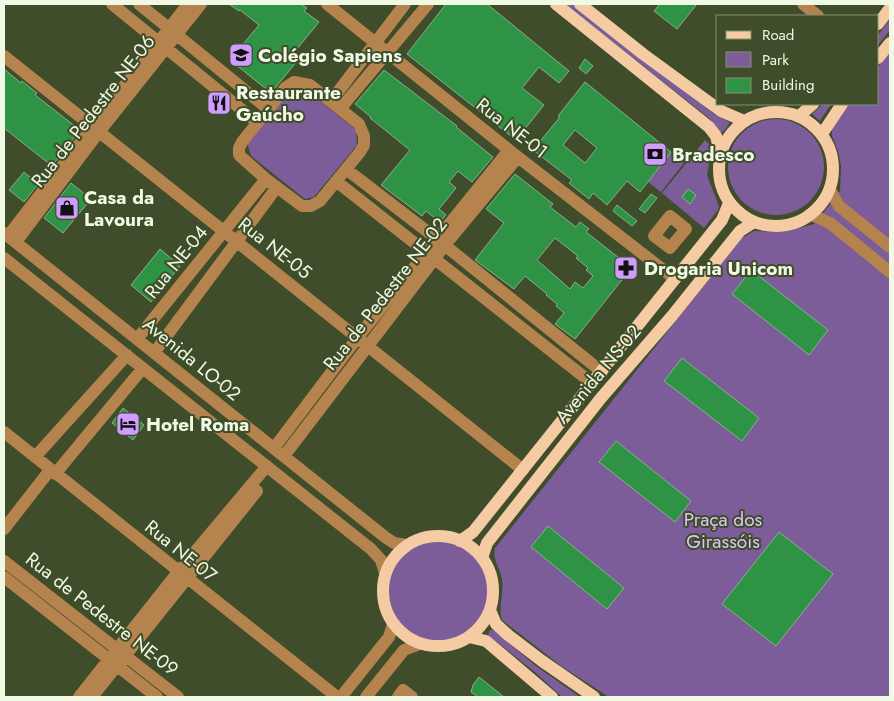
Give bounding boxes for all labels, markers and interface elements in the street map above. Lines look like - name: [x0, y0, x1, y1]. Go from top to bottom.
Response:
- legend: [716, 15, 879, 105]
- text: Road: [762, 24, 794, 46]
- street label: Rua de Pedestre NE-06: [25, 29, 161, 193]
- school or university icon: Colégio Sapiens: [228, 42, 254, 68]
- place label: Colégio Sapiens: [258, 42, 402, 69]
- text: Park: [762, 49, 789, 71]
- text: Building: [762, 74, 814, 96]
- place label: Restaurante Gaúcho: [236, 79, 341, 128]
- restaurant icon: Restaurante Gaúcho: [206, 90, 232, 116]
- street label: Rua NE-01: [470, 91, 554, 165]
- bank icon: Bradesco: [642, 141, 668, 167]
- place label: Bradesco: [672, 141, 755, 168]
- place label: Casa da Lavoura: [84, 184, 154, 233]
- shop icon: Casa da Lavoura: [54, 195, 80, 221]
- street label: Rua NE-05: [233, 211, 317, 285]
- street label: Rua de Pedestre NE-02: [317, 212, 453, 376]
- street label: Rua NE-04: [138, 220, 214, 304]
- pharmacy icon: Drogaria Unicom: [613, 255, 639, 281]
- place label: Drogaria Unicom: [644, 255, 793, 282]
- street label: Avenida LO-02: [137, 311, 247, 407]
- street label: Avenida NS-02: [549, 319, 647, 429]
- hotel icon: Hotel Roma: [115, 411, 141, 437]
- place label: Hotel Roma: [146, 411, 249, 438]
- park label: Praça dos Girassóis: [684, 506, 763, 555]
- street label: Rua NE-07: [139, 513, 223, 589]
- street label: Rua de Pedestre NE-09: [20, 546, 184, 682]

